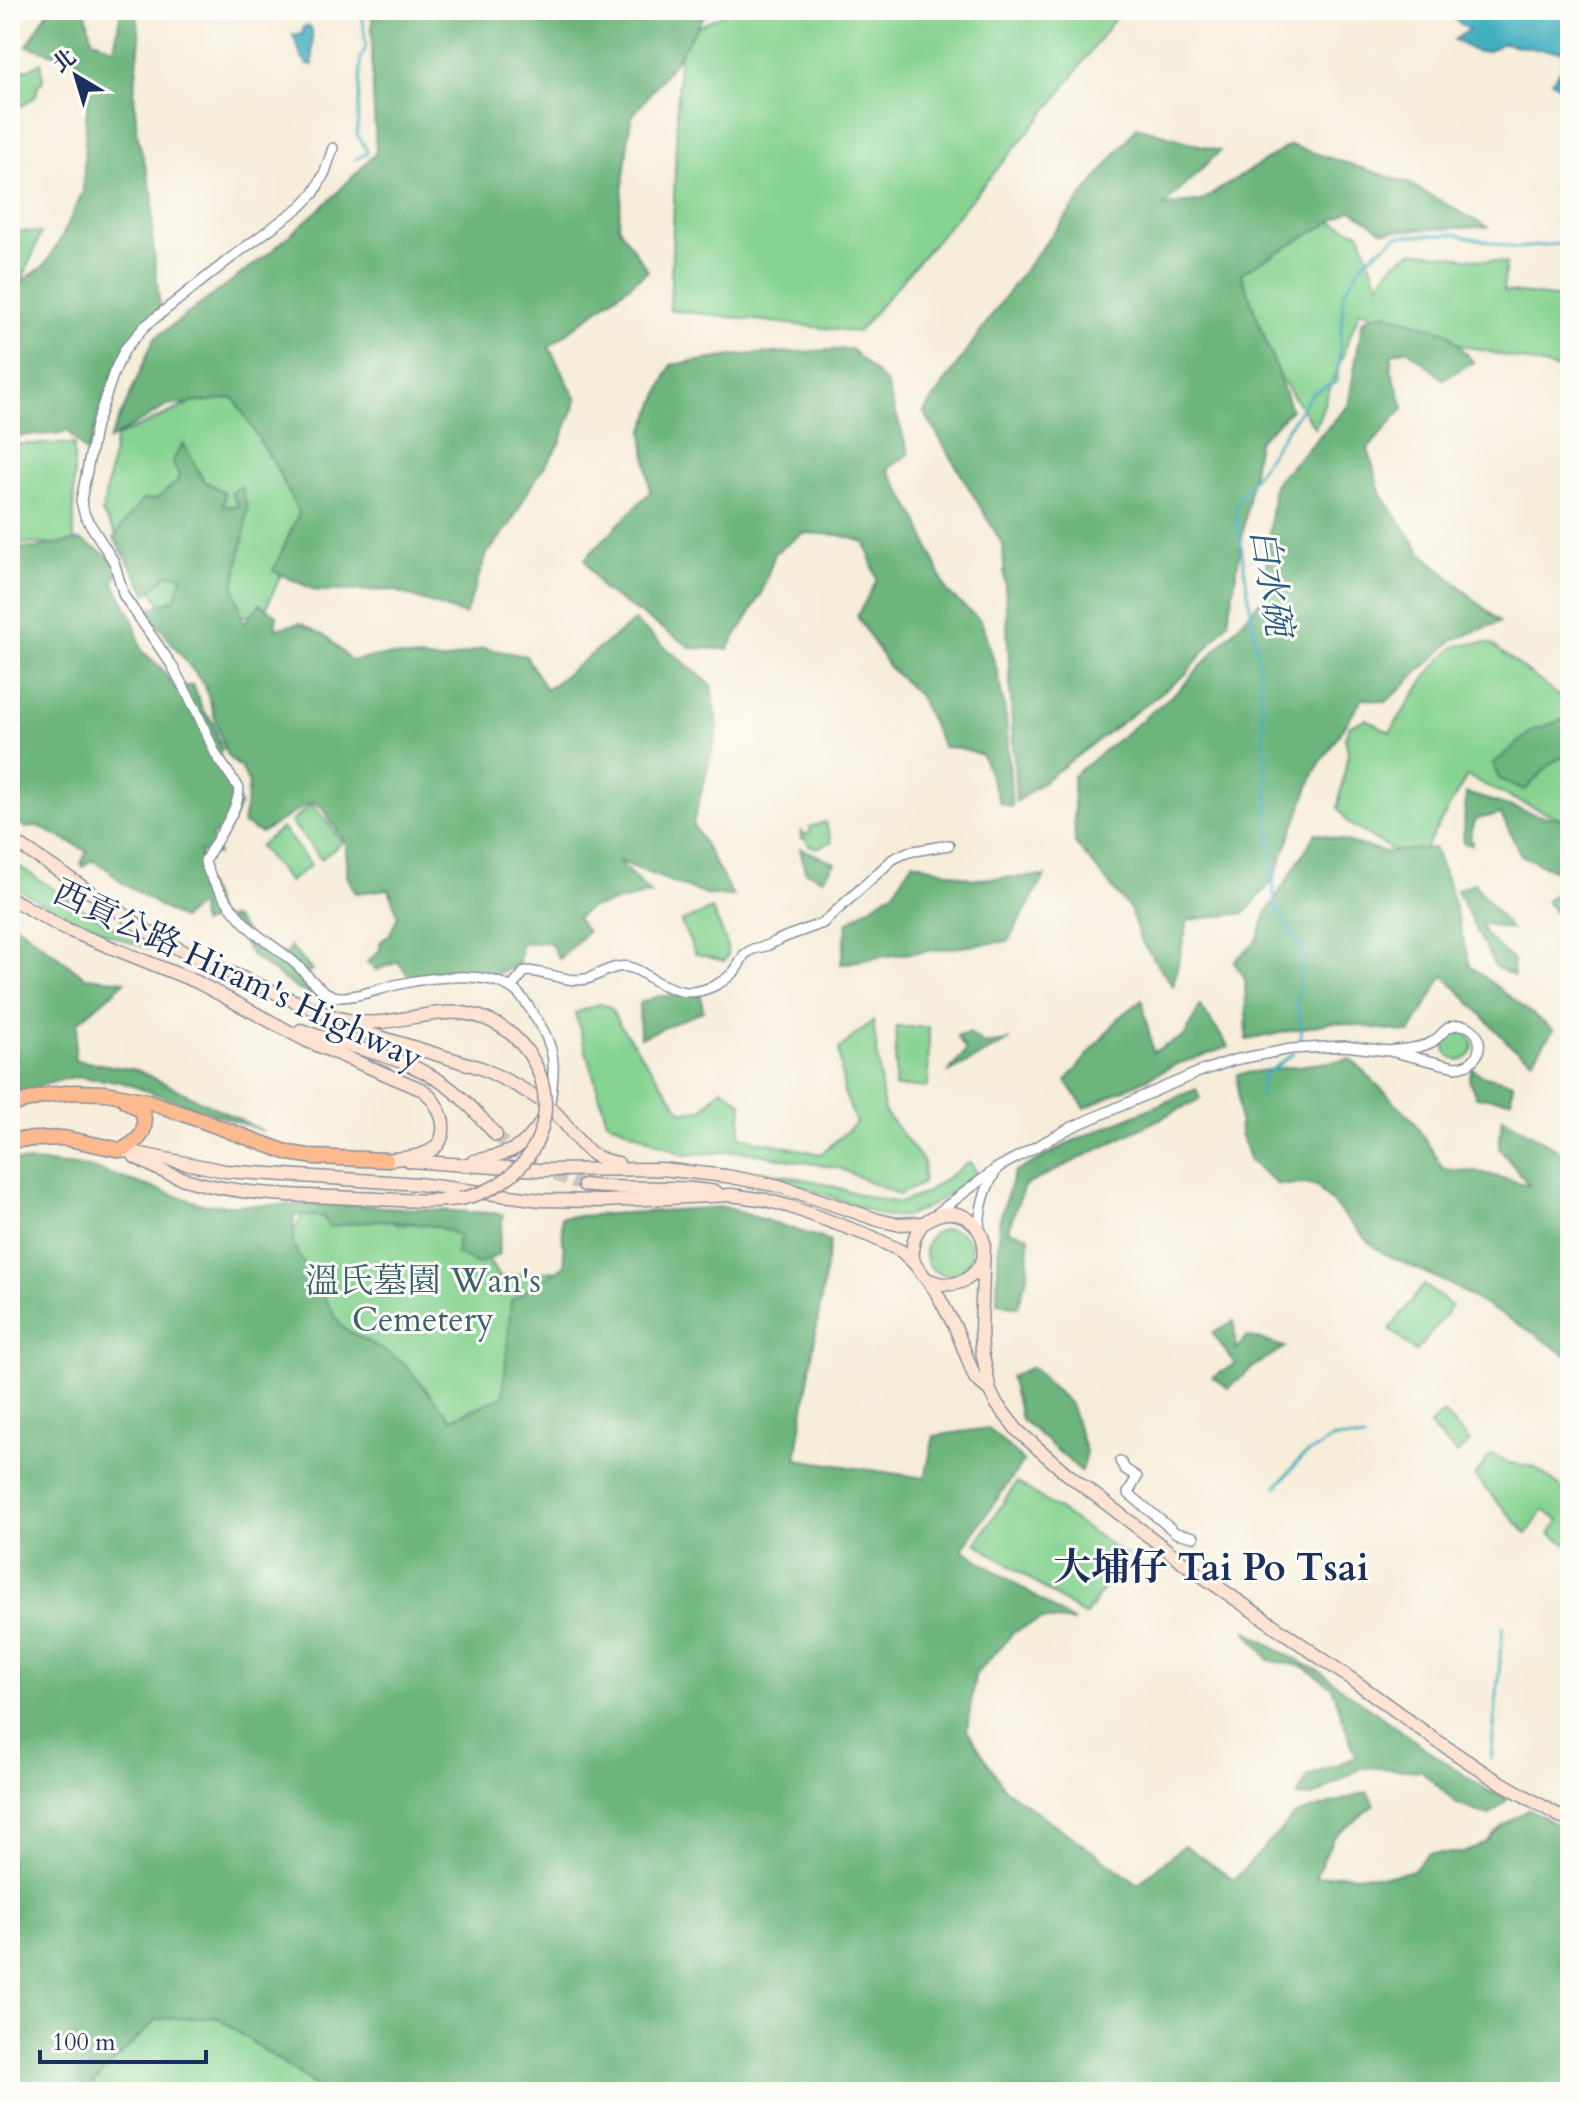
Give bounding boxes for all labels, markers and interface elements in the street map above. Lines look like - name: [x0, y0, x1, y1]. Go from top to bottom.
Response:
- north arrow: [36, 36, 116, 116]
- text: 北: [46, 42, 82, 80]
- water label: 白水碗: [1238, 525, 1304, 644]
- street label: 西貢公路 Hiram's Highway: [46, 869, 430, 1081]
- park label: 溫氏墓園 Wan's Cemetery: [305, 1258, 541, 1343]
- district label: 大埔仔 Tai Po Tsai: [1053, 1542, 1369, 1594]
- scale bar: [40, 2014, 206, 2064]
- text: 100 m: [52, 2026, 116, 2059]

